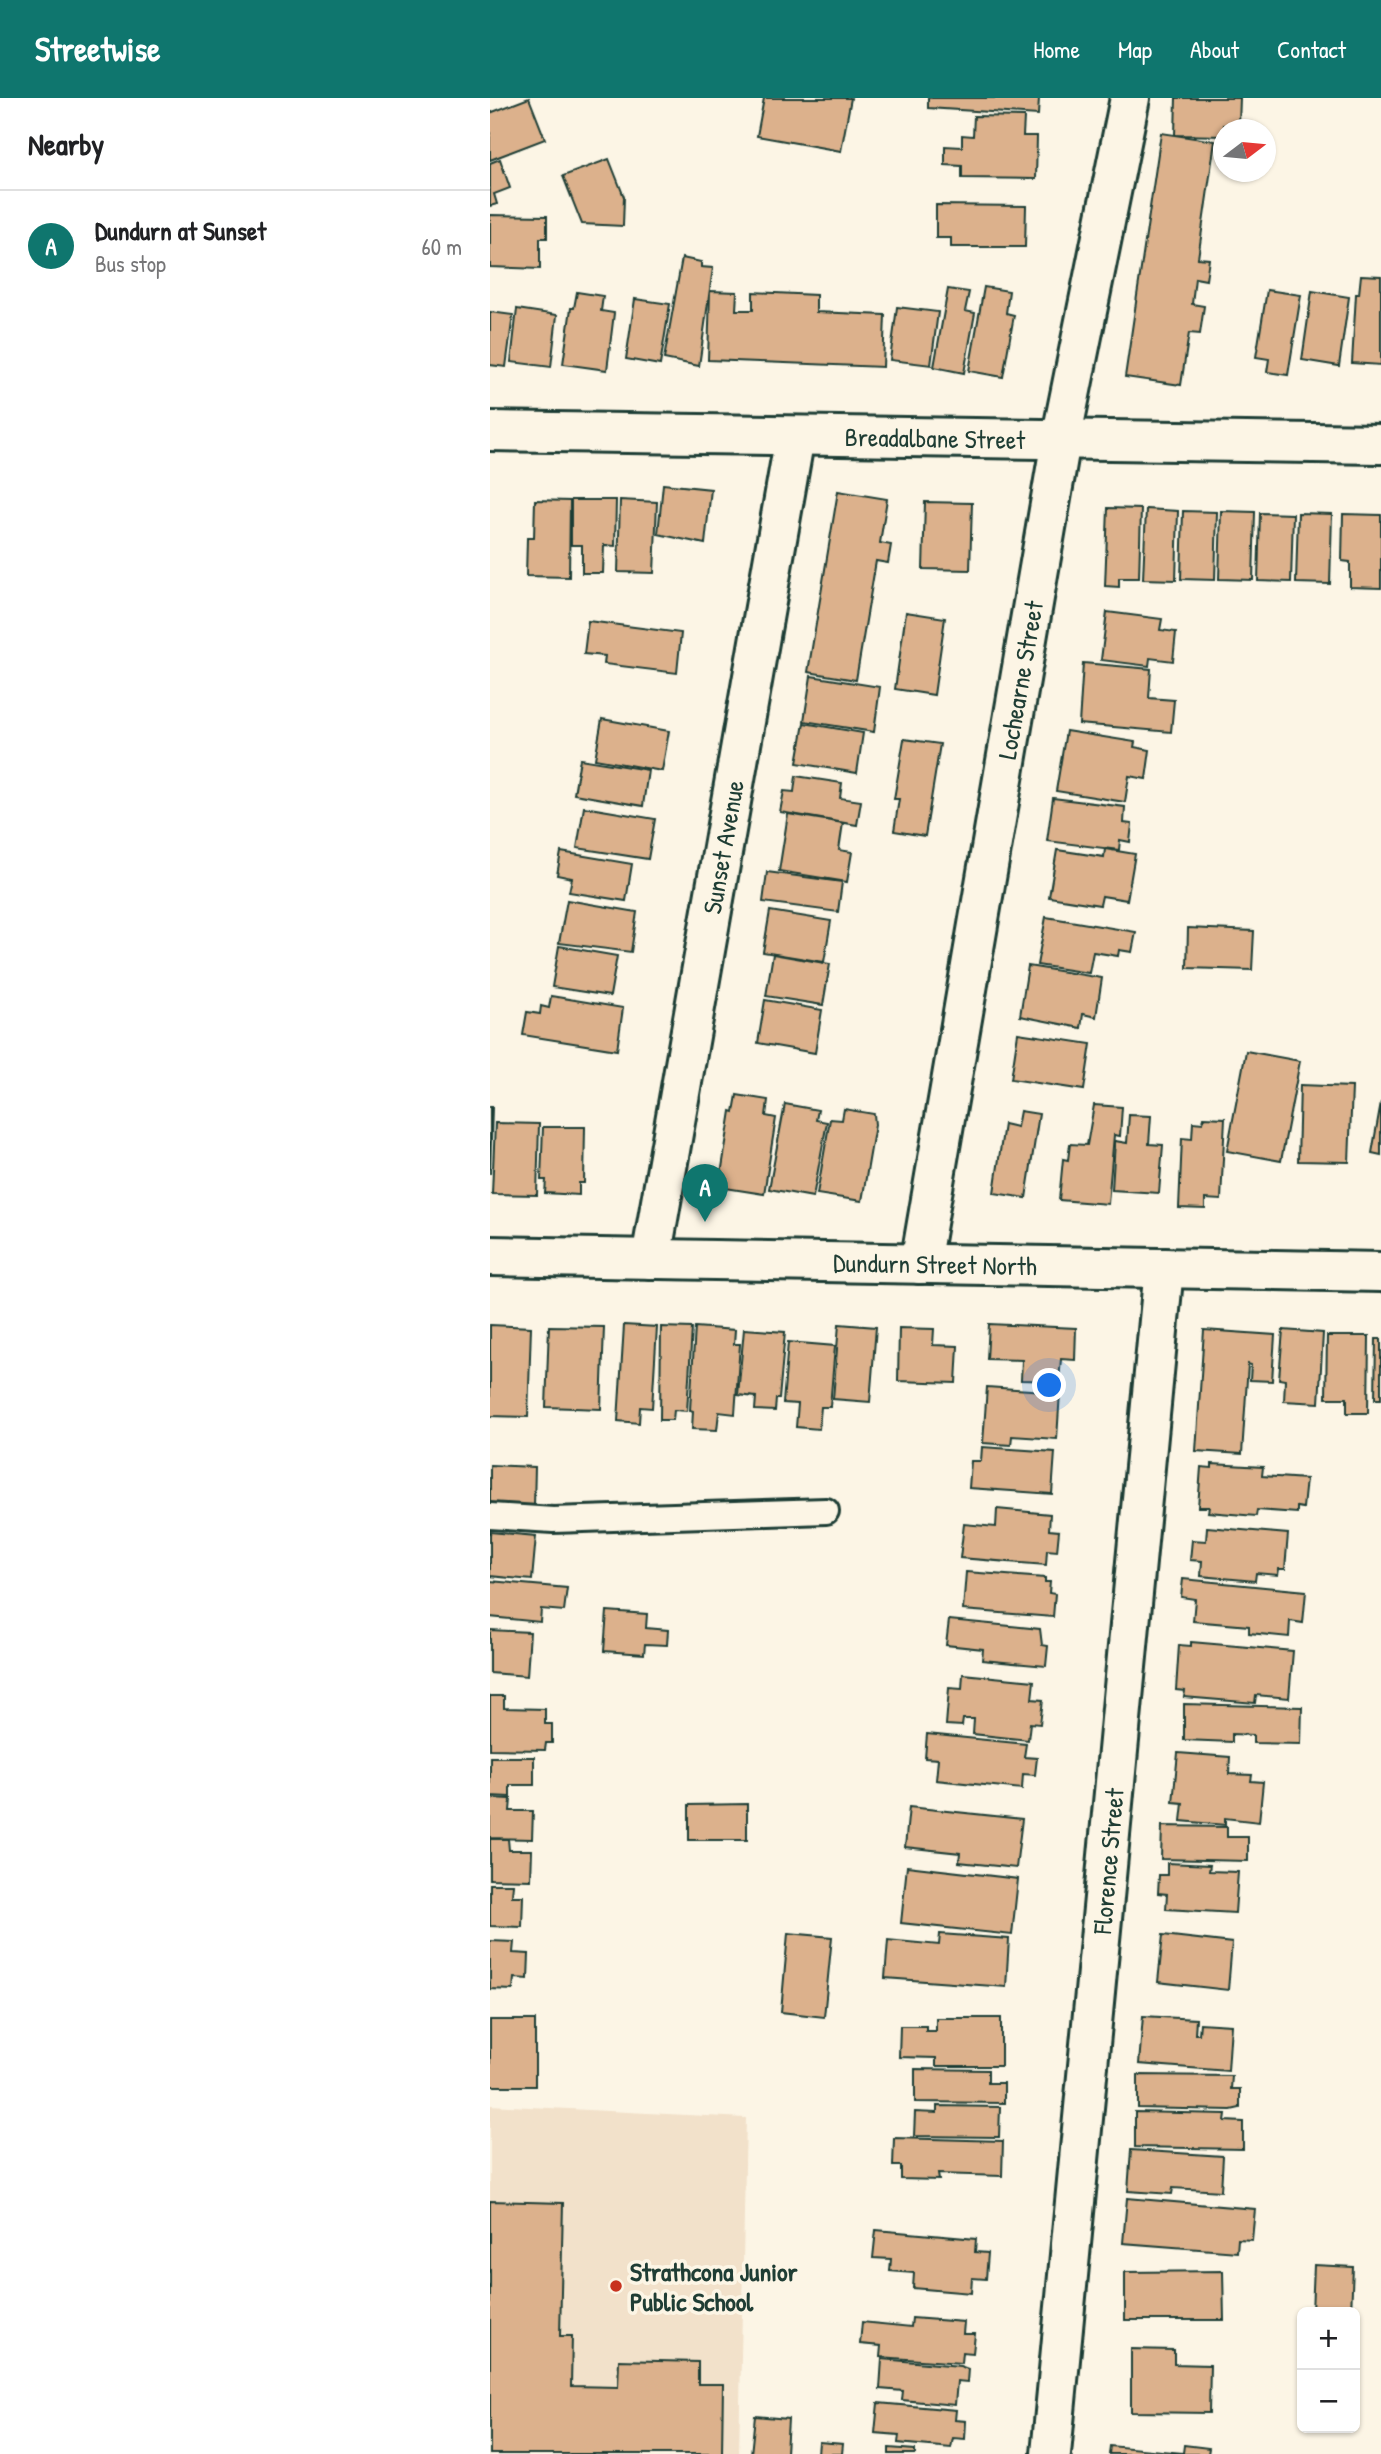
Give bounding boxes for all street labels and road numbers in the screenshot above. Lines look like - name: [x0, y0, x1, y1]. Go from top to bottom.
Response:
- street label: Breadalbane Street: [844, 419, 1027, 457]
- street label: Lochearne Street: [989, 597, 1051, 762]
- street label: Sunset Avenue: [694, 777, 752, 917]
- street label: Dundurn Street North: [833, 1245, 1037, 1283]
- street label: Florence Street: [1084, 1786, 1132, 1936]

